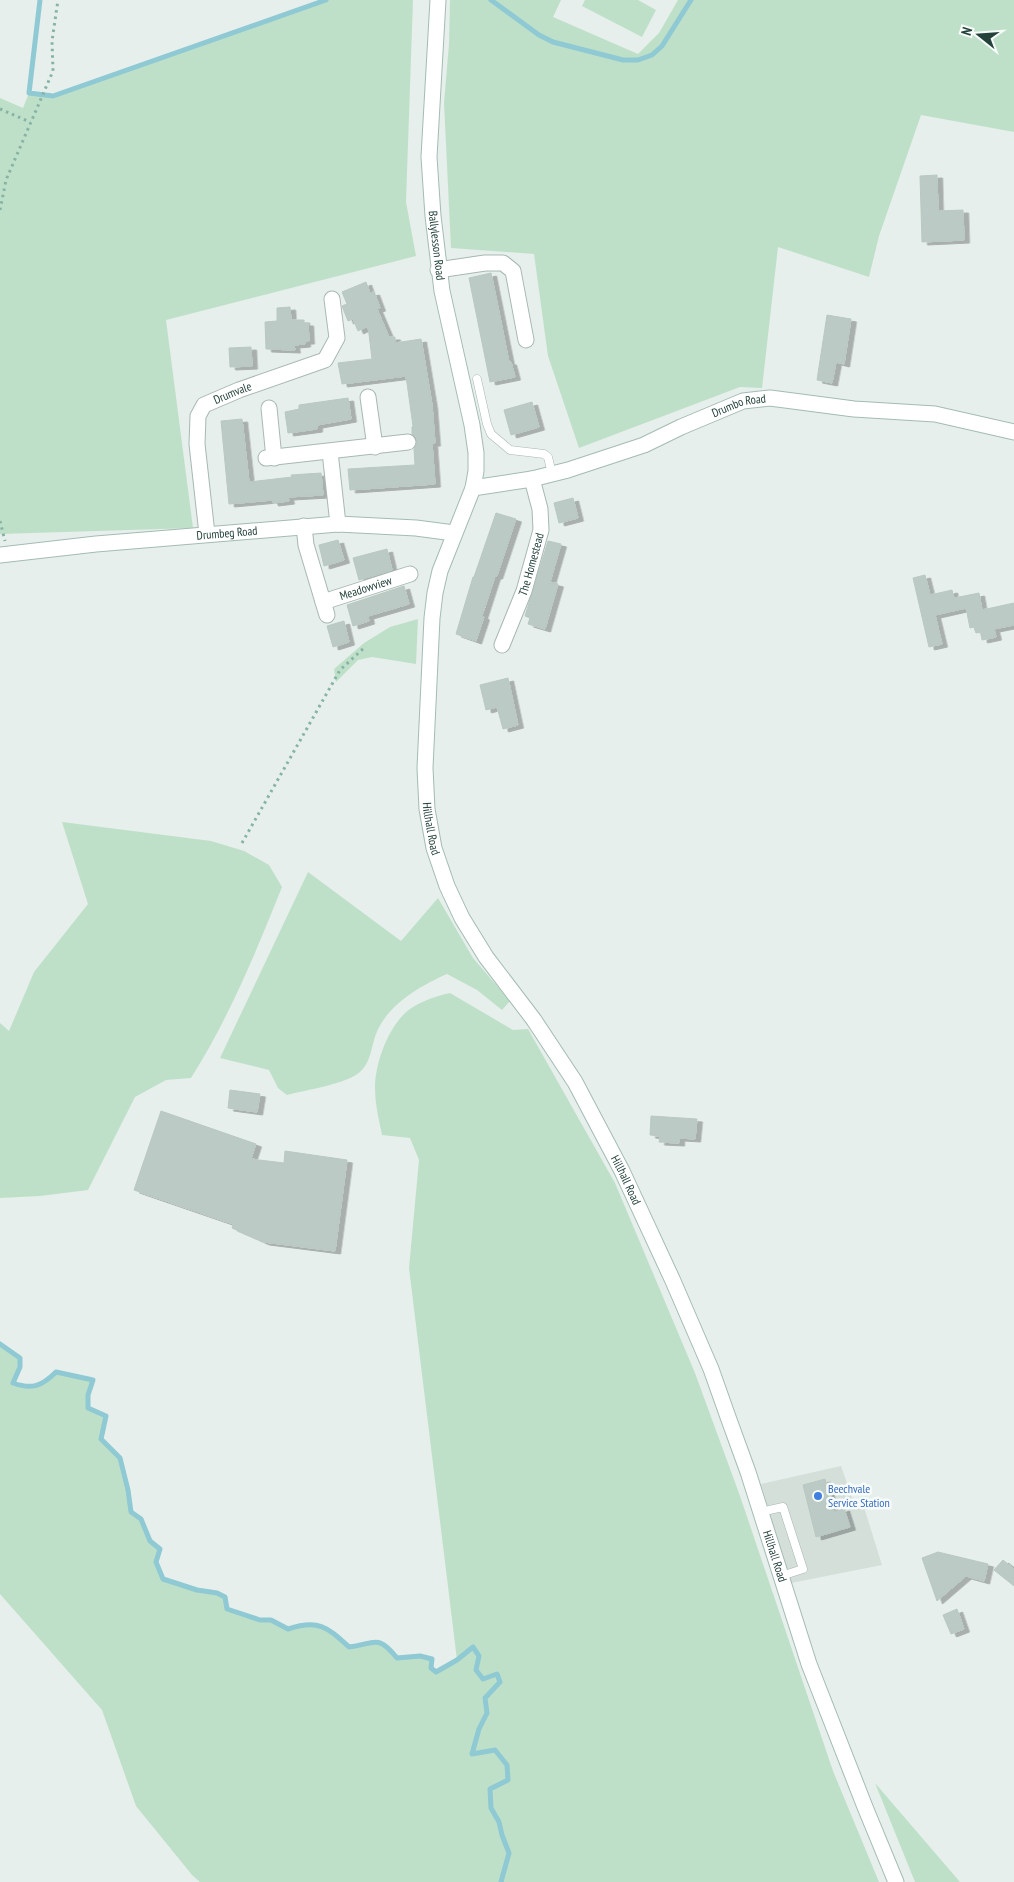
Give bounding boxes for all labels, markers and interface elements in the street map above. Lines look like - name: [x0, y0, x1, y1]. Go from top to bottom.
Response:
- north arrow: [954, 10, 1004, 60]
- text: N: [957, 25, 976, 37]
- street label: Ballylesson Road: [426, 210, 449, 281]
- street label: Drumvale: [211, 378, 253, 407]
- street label: Drumbo Road: [709, 391, 767, 420]
- street label: Drumbeg Road: [196, 523, 258, 543]
- street label: The Homestead: [515, 531, 547, 598]
- street label: Meadowview: [338, 572, 395, 603]
- street label: Hillhall Road: [420, 802, 444, 857]
- street label: Hillhall Road: [608, 1152, 645, 1207]
- place label: Beechvale Service Station: [828, 1481, 890, 1510]
- marker: Beechvale Service Station: [812, 1490, 824, 1502]
- street label: Hillhall Road: [760, 1528, 790, 1584]

